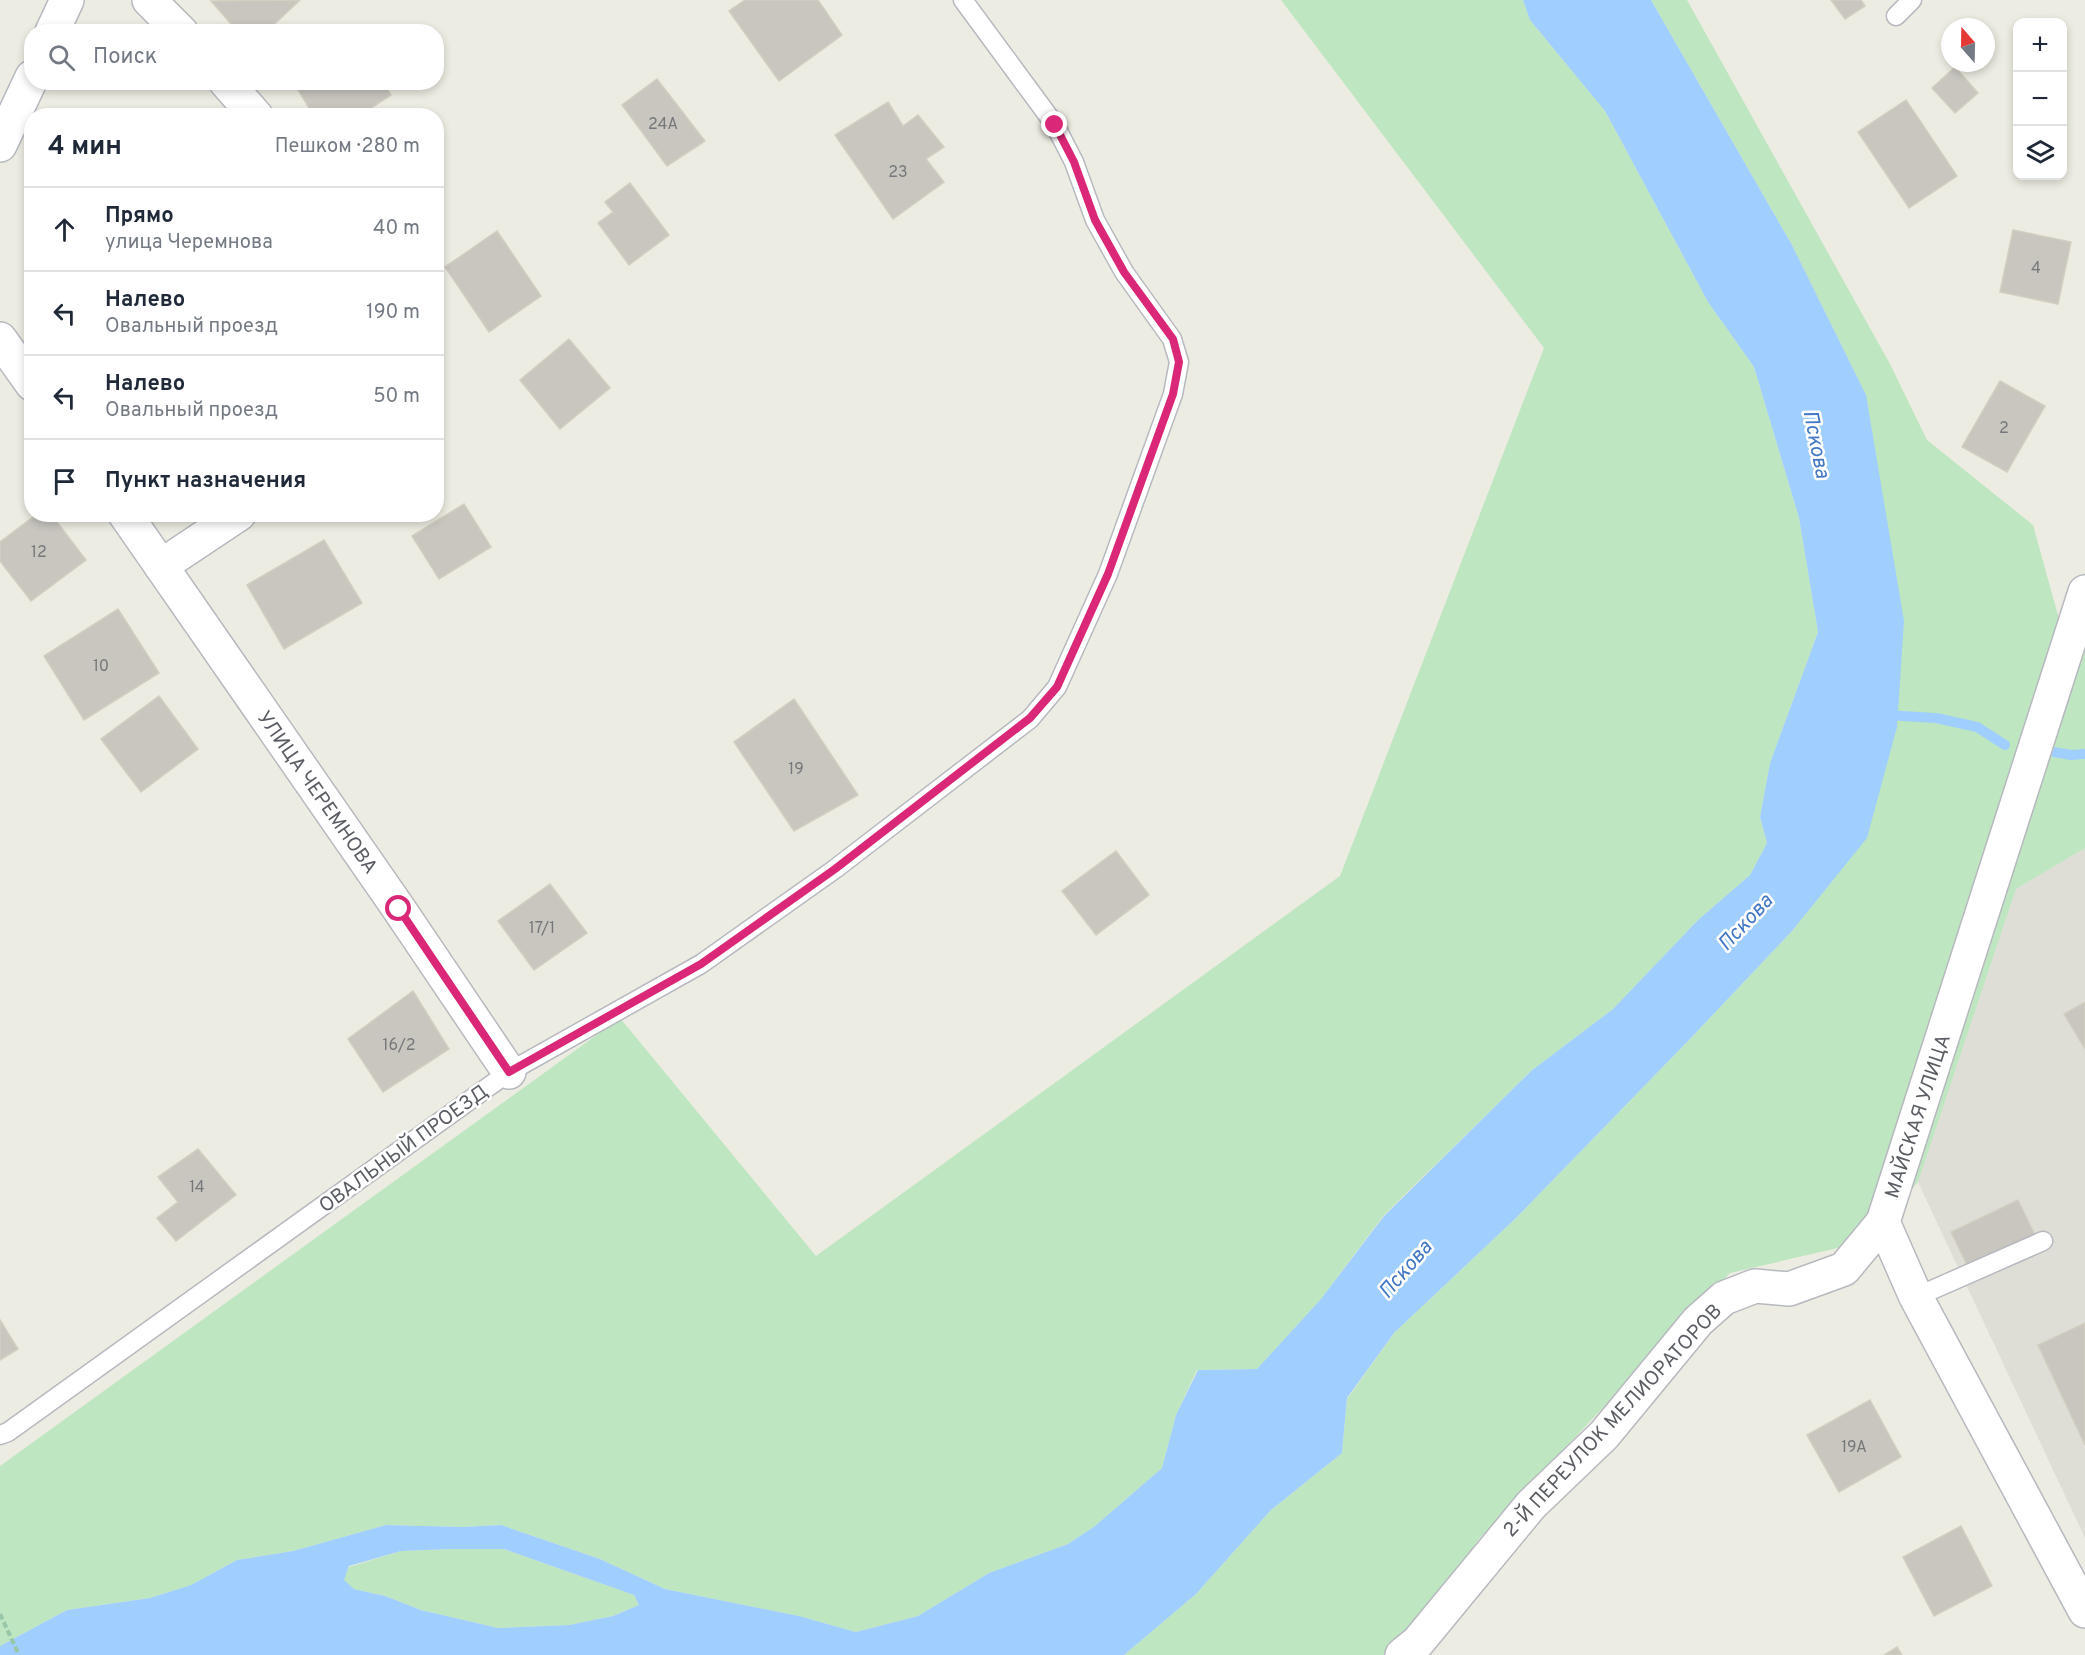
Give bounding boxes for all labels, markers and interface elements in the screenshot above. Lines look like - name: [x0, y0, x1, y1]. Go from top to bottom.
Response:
- north arrow: [1941, 18, 1995, 72]
- map controls: [2013, 18, 2067, 180]
- button: +: [2013, 18, 2067, 72]
- search box: [24, 24, 444, 90]
- icon: search: [45, 41, 78, 74]
- text: Поиск: [93, 44, 157, 71]
- button: −: [2013, 72, 2067, 126]
- route end: [1041, 111, 1067, 137]
- house number: 24А: [648, 115, 678, 135]
- button: layers: [2013, 126, 2067, 180]
- text: 4 мин: [48, 131, 122, 164]
- text: Пешком · 280 m: [275, 134, 420, 160]
- house number: 23: [888, 163, 908, 183]
- text: Прямо: [105, 203, 174, 230]
- icon: ahead: [48, 213, 81, 246]
- text: 40 m: [373, 216, 420, 242]
- text: улица Черемнова: [105, 230, 273, 256]
- house number: 4: [2031, 259, 2041, 279]
- text: Налево: [105, 287, 185, 314]
- icon: left: [48, 297, 81, 330]
- text: 190 m: [366, 300, 420, 326]
- text: Овальный проезд: [105, 314, 278, 340]
- text: Налево: [105, 371, 185, 398]
- icon: left: [48, 381, 81, 414]
- text: 50 m: [373, 384, 420, 410]
- text: Овальный проезд: [105, 398, 278, 424]
- water label: Пскова: [1796, 408, 1835, 481]
- house number: 2: [1999, 419, 2009, 439]
- icon: arrive: [48, 465, 81, 498]
- text: Пункт назначения: [105, 468, 306, 495]
- house number: 12: [31, 543, 47, 563]
- house number: 10: [93, 657, 109, 677]
- street label: УЛИЦА ЧЕРЕМНОВА: [250, 706, 382, 880]
- house number: 19: [788, 760, 804, 780]
- water label: Пскова: [1713, 888, 1780, 957]
- route start: [385, 895, 411, 921]
- house number: 17/1: [529, 919, 555, 939]
- street label: МАЙСКАЯ УЛИЦА: [1878, 1031, 1958, 1202]
- house number: 16/2: [382, 1036, 416, 1056]
- street label: ОВАЛЬНЫЙ ПРОЕЗД: [313, 1078, 494, 1220]
- house number: 14: [189, 1178, 205, 1198]
- water label: Пскова: [1373, 1235, 1439, 1305]
- street label: 2-Й ПЕРЕУЛОК МЕЛИОРАТОРОВ: [1497, 1298, 1729, 1543]
- house number: 19А: [1841, 1438, 1867, 1458]

